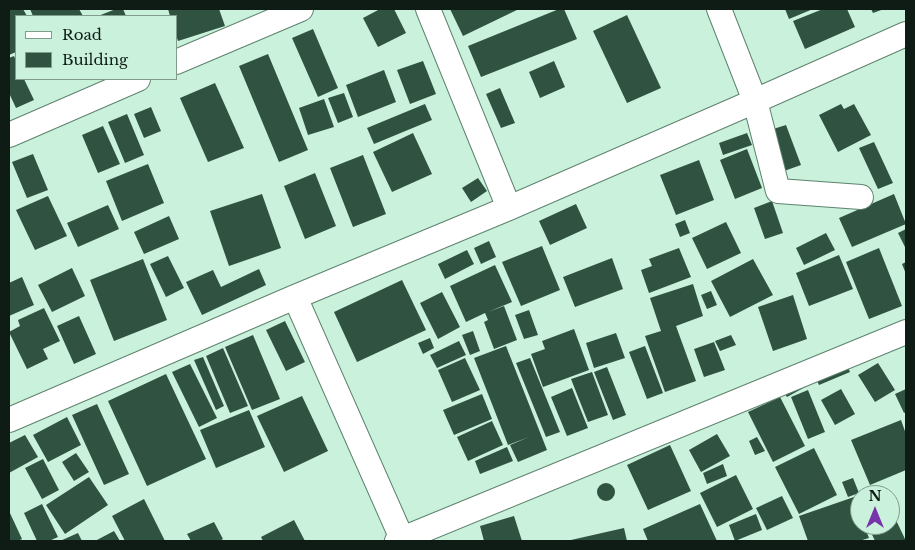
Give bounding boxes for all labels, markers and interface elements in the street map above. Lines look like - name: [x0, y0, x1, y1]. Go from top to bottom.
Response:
- legend: [15, 15, 178, 80]
- text: Road: [62, 25, 102, 44]
- text: Building: [62, 50, 128, 69]
- north arrow: [850, 485, 900, 535]
- text: N: [868, 487, 882, 505]

